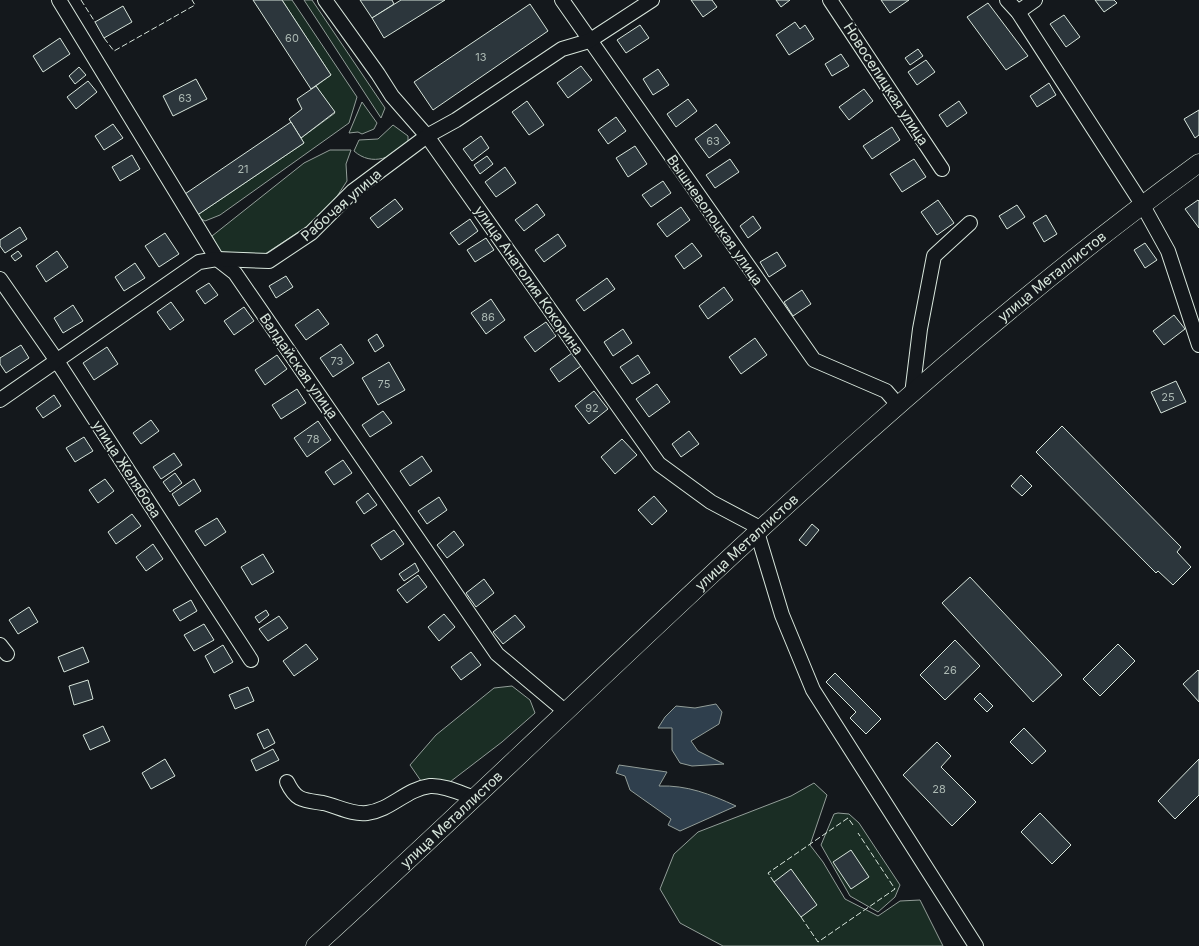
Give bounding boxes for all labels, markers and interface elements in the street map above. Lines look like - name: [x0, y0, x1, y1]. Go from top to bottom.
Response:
- street label: Новоселицкая улица: [840, 19, 932, 148]
- house number: 60: [285, 31, 299, 45]
- house number: 13: [475, 50, 487, 64]
- house number: 63: [178, 91, 192, 105]
- house number: 63: [706, 134, 720, 148]
- street label: Вышневолоцкая улица: [664, 151, 767, 288]
- house number: 21: [237, 162, 249, 176]
- street label: Рабочая улица: [297, 165, 384, 244]
- street label: улица Анатолия Кокорина: [471, 202, 587, 358]
- street label: улица Металлистов: [994, 227, 1109, 325]
- street label: Валдайская улица: [257, 310, 342, 422]
- house number: 86: [481, 310, 495, 324]
- house number: 73: [331, 354, 344, 368]
- house number: 75: [378, 377, 391, 391]
- house number: 25: [1161, 390, 1175, 404]
- house number: 92: [585, 401, 599, 415]
- street label: улица Желябова: [89, 417, 165, 521]
- house number: 78: [307, 432, 320, 446]
- street label: улица Металлистов: [691, 490, 801, 594]
- house number: 26: [943, 663, 957, 677]
- street label: улица Металлистов: [396, 767, 506, 871]
- house number: 28: [932, 782, 946, 796]

